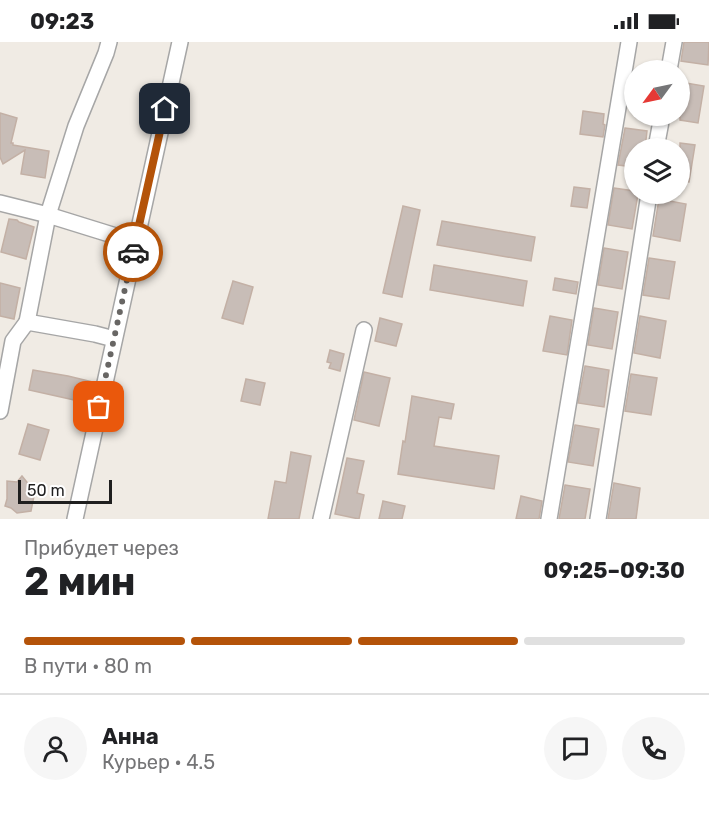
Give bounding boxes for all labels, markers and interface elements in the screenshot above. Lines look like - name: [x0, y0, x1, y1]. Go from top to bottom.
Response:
- text: 09:23: [30, 8, 94, 35]
- north arrow: [624, 60, 690, 126]
- map controls: [624, 60, 690, 204]
- pin: [139, 83, 190, 134]
- icon: home: [148, 92, 181, 125]
- button: layers: [624, 138, 690, 204]
- courier: [103, 222, 163, 282]
- icon: car: [117, 236, 150, 269]
- pin: [73, 381, 124, 432]
- icon: bag: [82, 390, 115, 423]
- scale bar: [18, 477, 112, 504]
- text: 50 m: [27, 481, 65, 500]
- text: Прибудет через: [24, 536, 179, 560]
- text: 09:25–09:30: [544, 557, 685, 584]
- text: 2 мин: [24, 559, 136, 605]
- text: В пути · 80 m: [24, 654, 152, 678]
- button: person: [24, 717, 87, 780]
- button: chat: [544, 717, 607, 780]
- button: phone: [622, 717, 685, 780]
- text: Анна: [102, 723, 159, 750]
- text: Курьер · 4.5: [102, 750, 215, 774]

